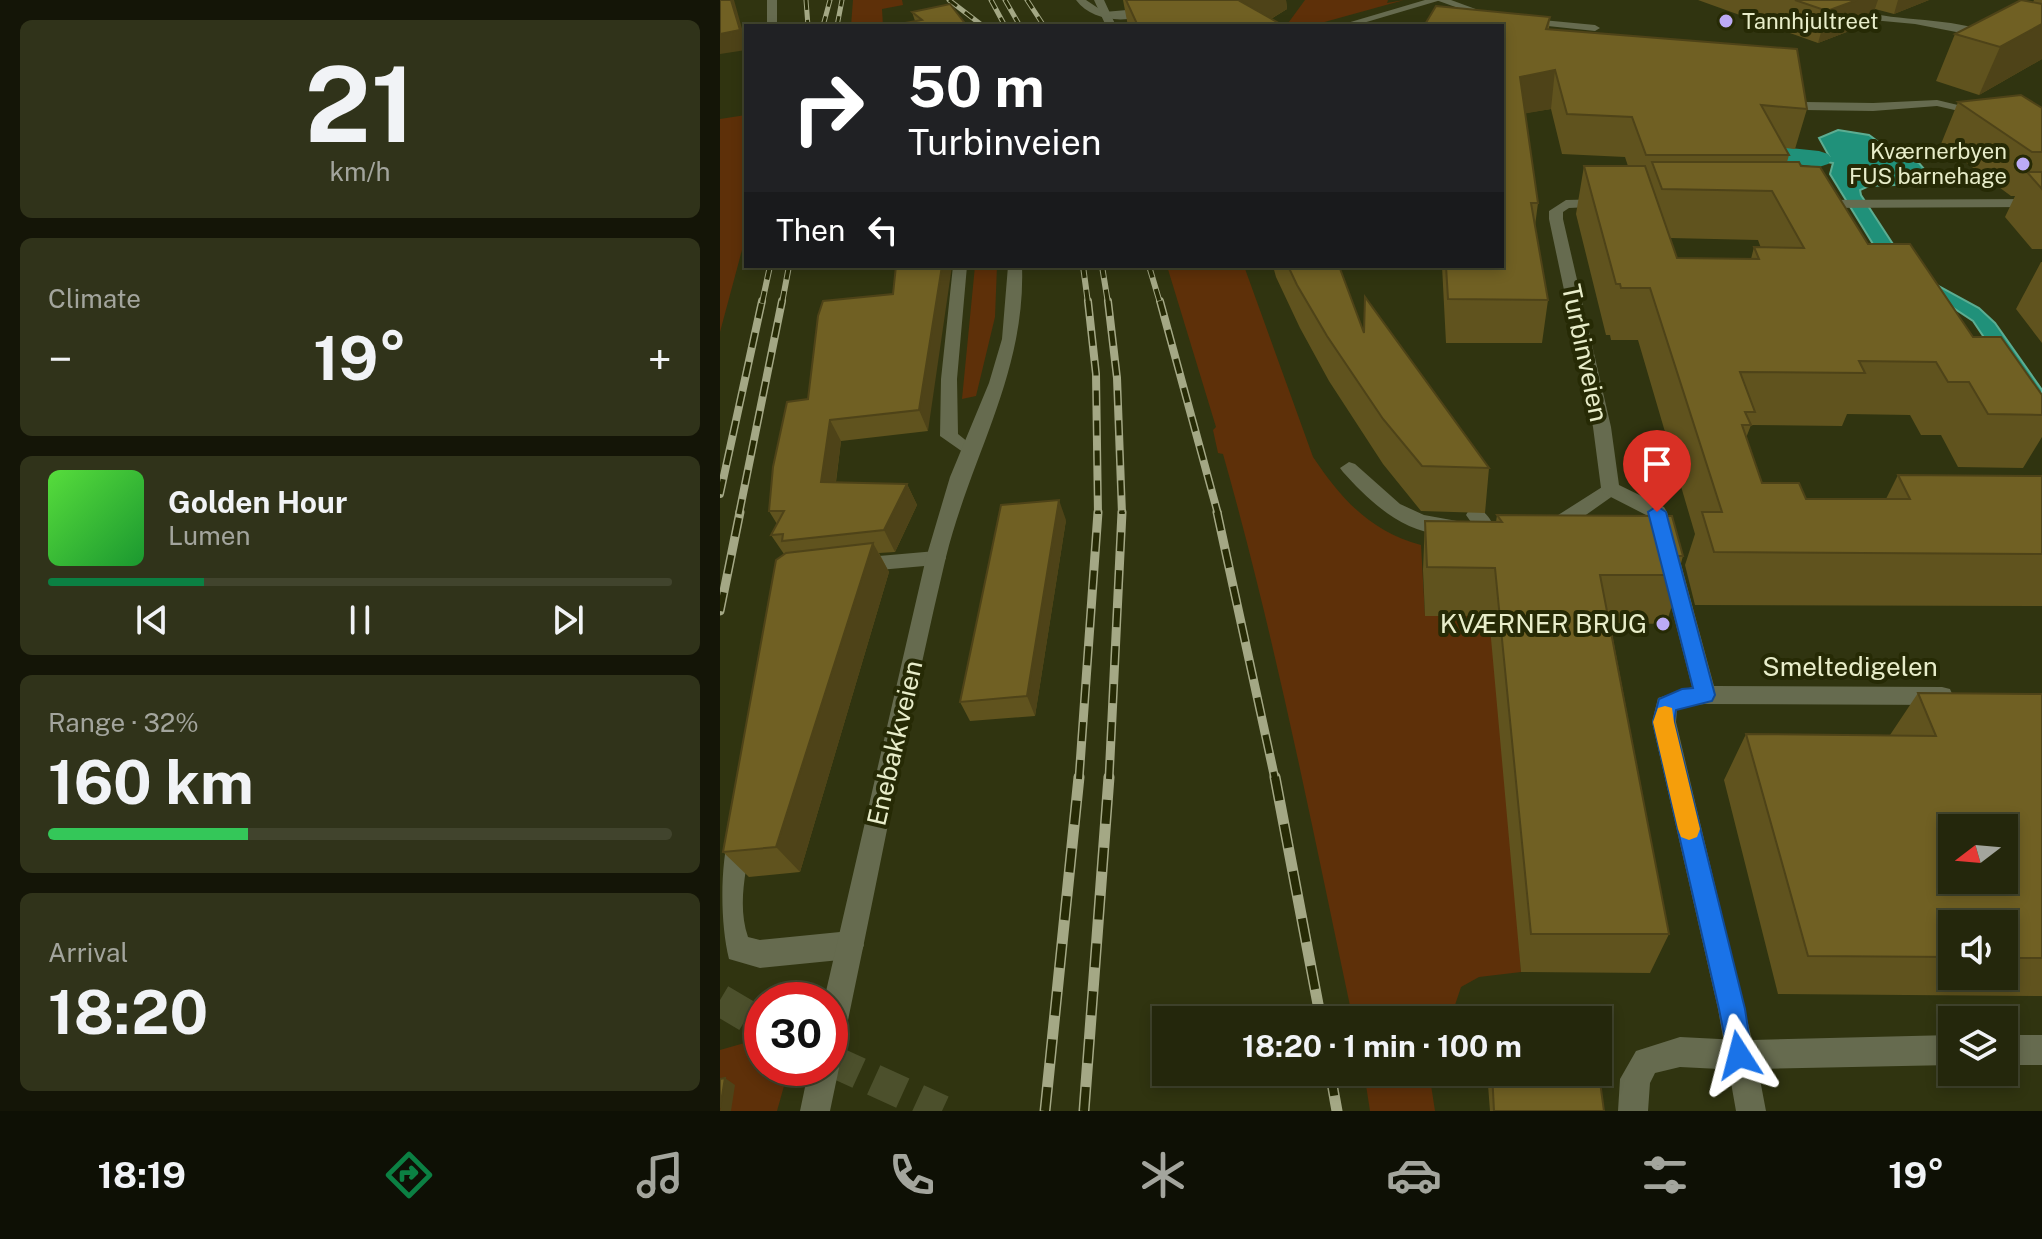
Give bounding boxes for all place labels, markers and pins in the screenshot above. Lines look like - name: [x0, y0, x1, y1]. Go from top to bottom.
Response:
- place label: Tannhjultreet: [1742, 8, 1878, 34]
- marker: Tannhjultreet: [1717, 12, 1735, 30]
- place label: Kværnerbyen FUS barnehage: [1849, 138, 2007, 189]
- marker: Kværnerbyen FUS barnehage: [2014, 155, 2032, 173]
- pin: [1623, 430, 1691, 512]
- place label: KVÆRNER BRUG: [1440, 608, 1647, 639]
- marker: KVÆRNER BRUG: [1654, 615, 1672, 633]

